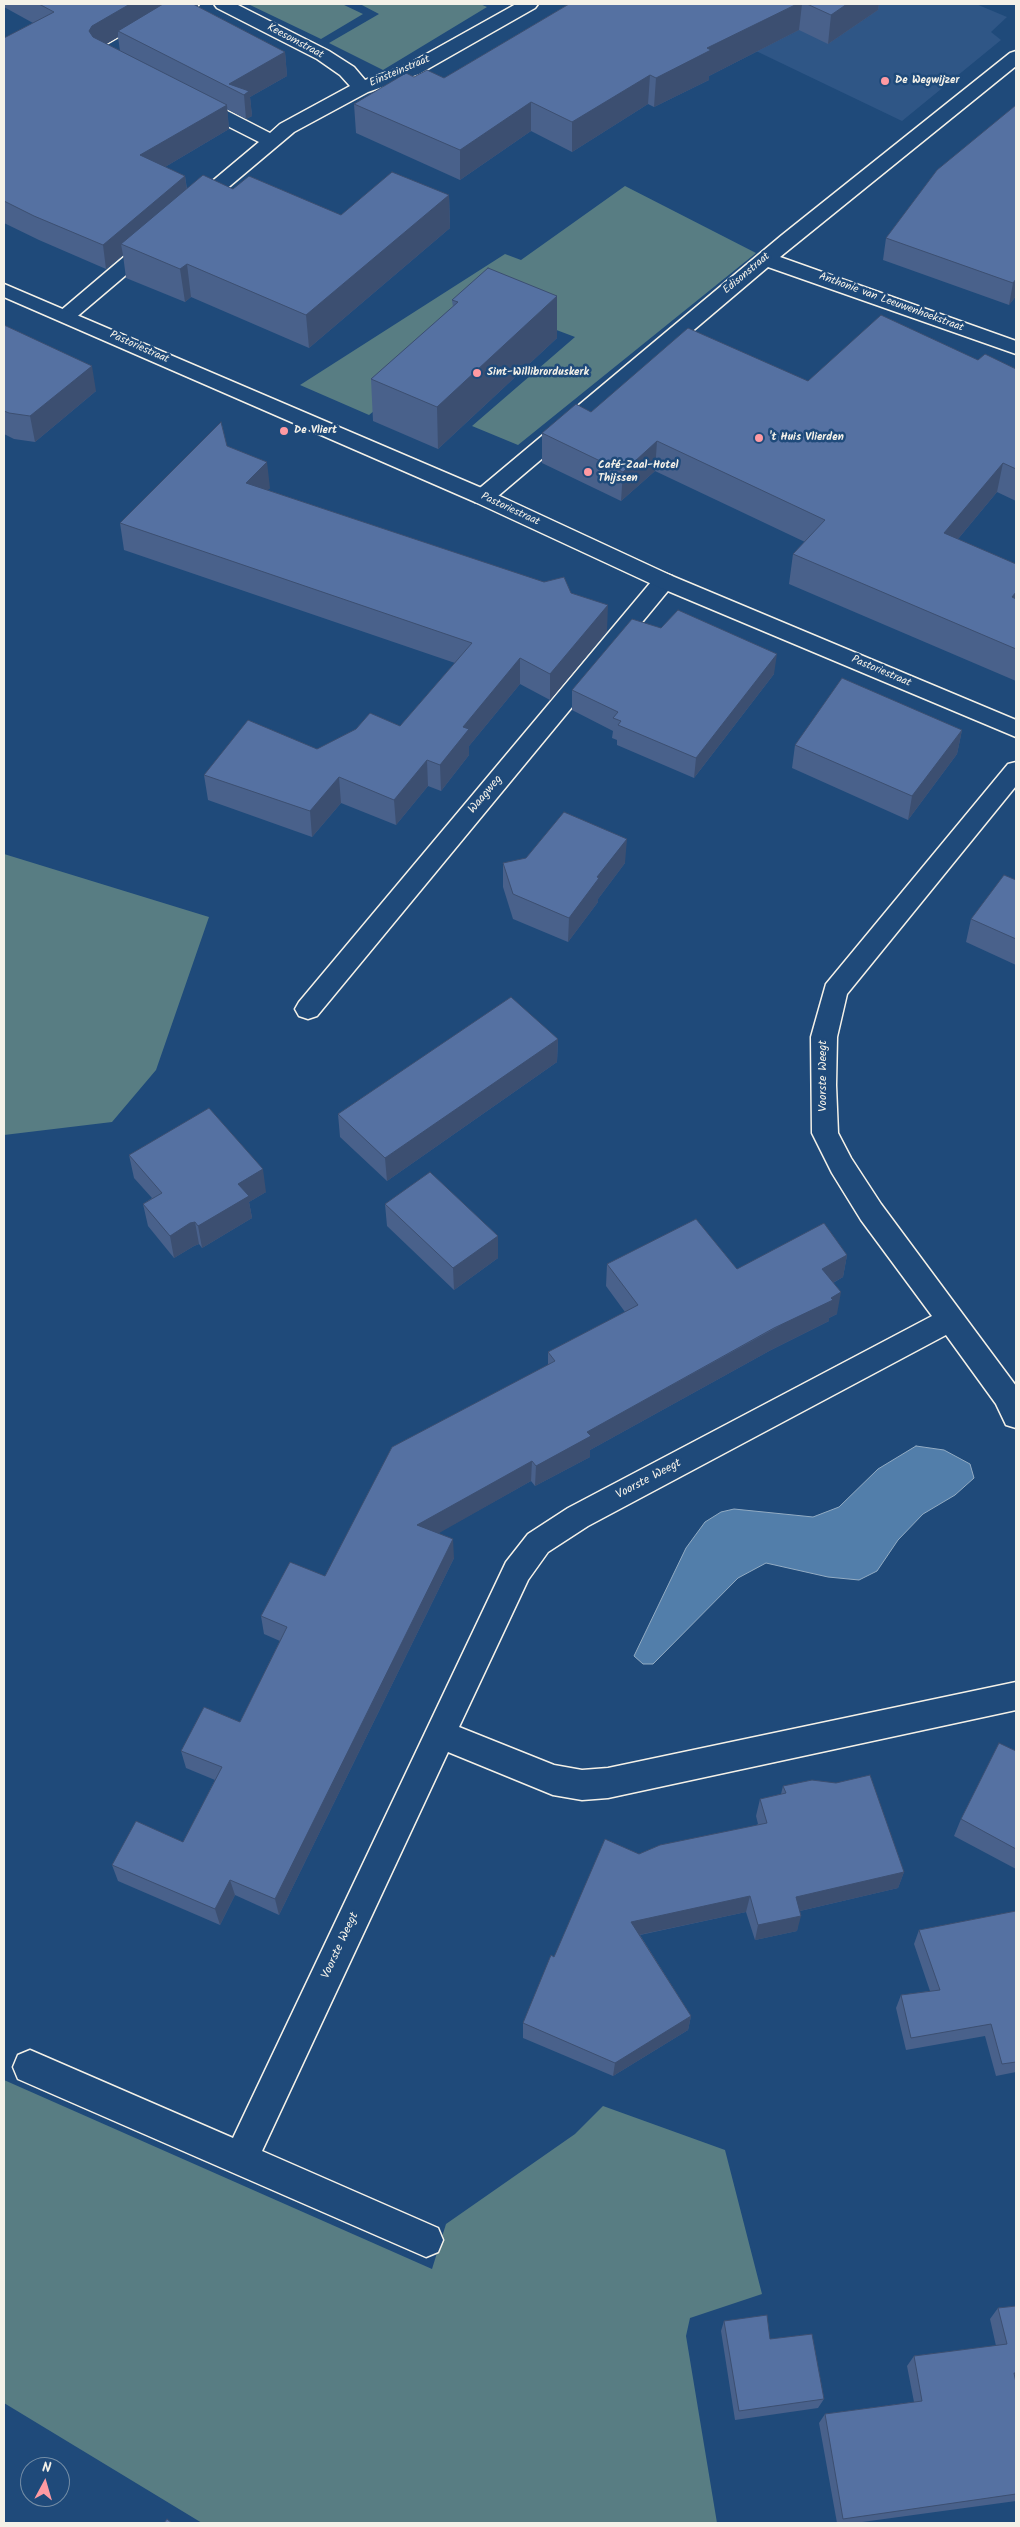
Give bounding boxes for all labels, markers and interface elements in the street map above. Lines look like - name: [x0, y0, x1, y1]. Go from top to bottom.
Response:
- street label: Keesomstraat: [265, 22, 325, 62]
- street label: Einsteinstraat: [368, 53, 432, 91]
- place label: De Wegwijzer: [895, 74, 959, 88]
- marker: De Wegwijzer: [879, 75, 891, 87]
- street label: Edisonstraat: [721, 251, 773, 297]
- street label: Anthonie van Leeuwenhoekstraat: [817, 271, 965, 335]
- street label: Pastoriestraat: [107, 329, 171, 367]
- place label: Sint-Willibrorduskerk: [487, 366, 589, 380]
- marker: Sint-Willibrorduskerk: [471, 367, 483, 379]
- place label: De Vliert: [294, 424, 337, 438]
- marker: De Vliert: [278, 425, 290, 437]
- place label: 't Huis Vlierden: [769, 431, 844, 445]
- marker: 't Huis Vlierden: [753, 432, 765, 444]
- place label: Café-Zaal-Hotel Thijssen: [598, 459, 679, 485]
- marker: Café-Zaal-Hotel Thijssen: [582, 466, 594, 478]
- street label: Pastoriestraat: [478, 491, 542, 529]
- street label: Pastoriestraat: [849, 654, 913, 690]
- street label: Waagweg: [466, 773, 506, 817]
- street label: Voorste Weegt: [817, 1040, 831, 1112]
- street label: Voorste Weegt: [614, 1457, 684, 1503]
- street label: Voorste Weegt: [319, 1910, 363, 1982]
- north arrow: [20, 2457, 70, 2507]
- text: N: [41, 2457, 52, 2479]

